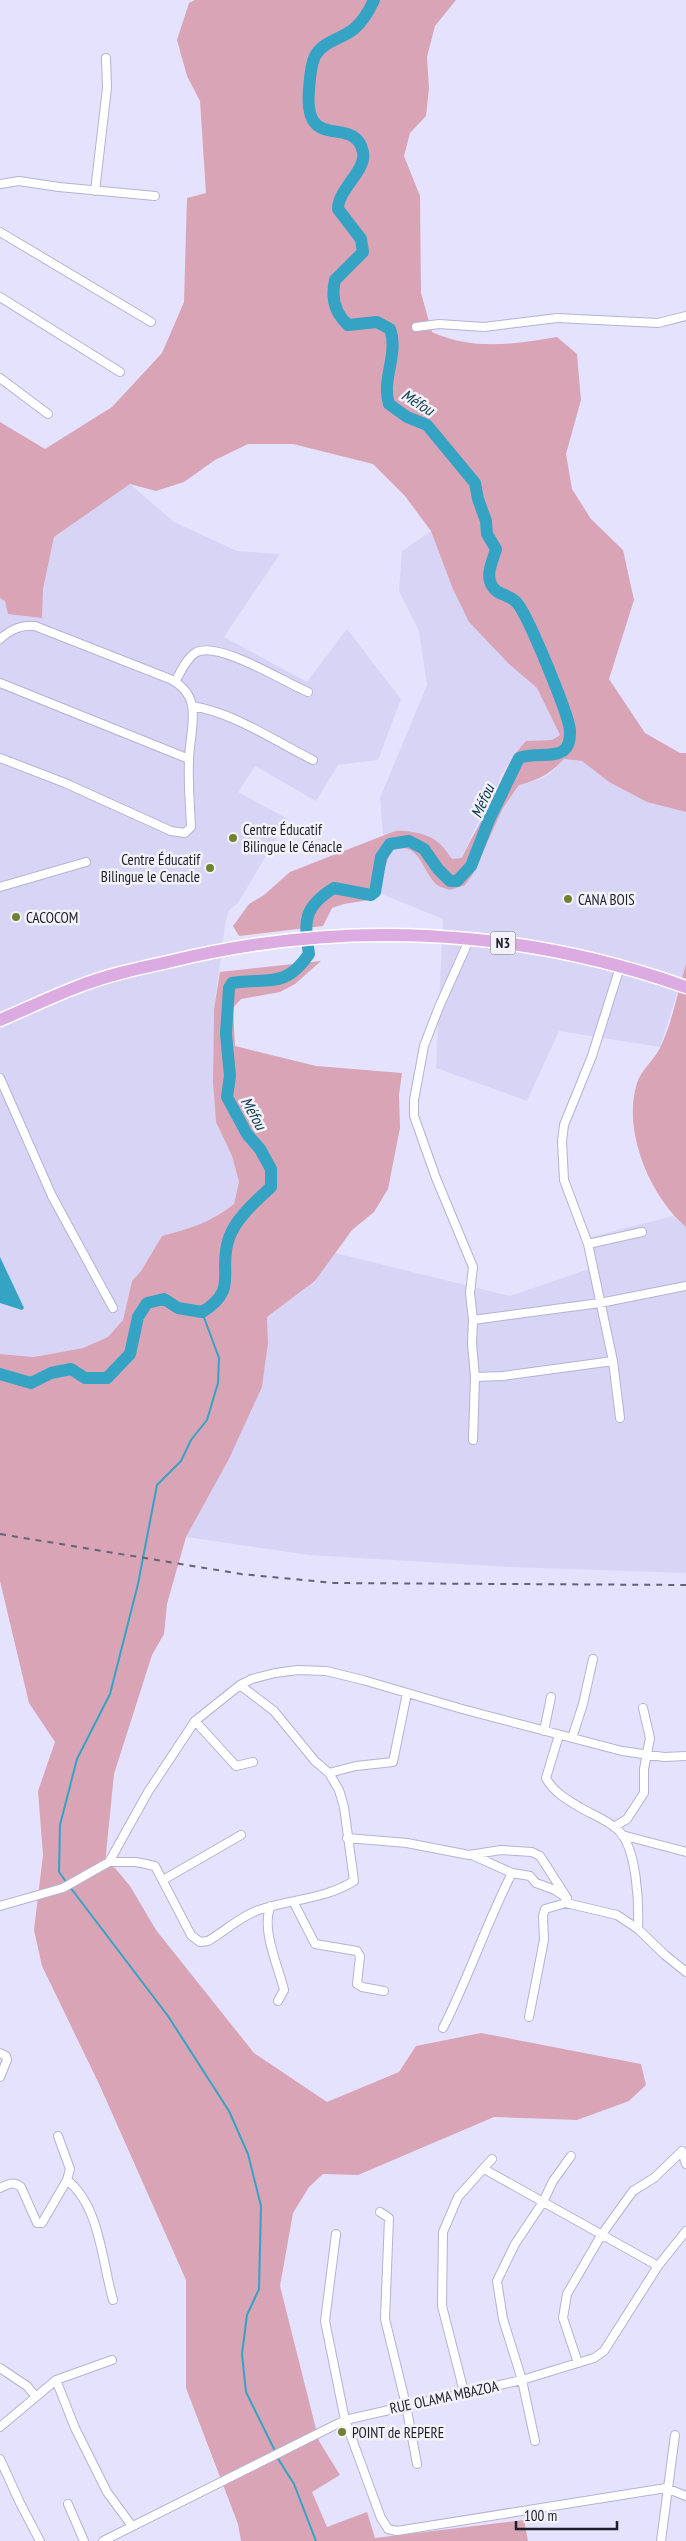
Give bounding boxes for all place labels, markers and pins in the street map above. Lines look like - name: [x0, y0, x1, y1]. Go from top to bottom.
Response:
- place label: Centre Éducatif Bilingue le Cénacle: [243, 820, 342, 856]
- marker: Centre Éducatif Bilingue le Cénacle: [227, 832, 239, 844]
- place label: Centre Éducatif Bilingue le Cenacle: [101, 850, 201, 886]
- marker: Centre Éducatif Bilingue le Cenacle: [204, 862, 216, 874]
- place label: CANA BOIS: [578, 890, 635, 909]
- marker: CANA BOIS: [562, 893, 574, 905]
- place label: CACOCOM: [26, 908, 78, 927]
- marker: CACOCOM: [10, 911, 22, 923]
- place label: POINT de REPERE: [352, 2423, 444, 2442]
- marker: POINT de REPERE: [336, 2426, 348, 2438]

